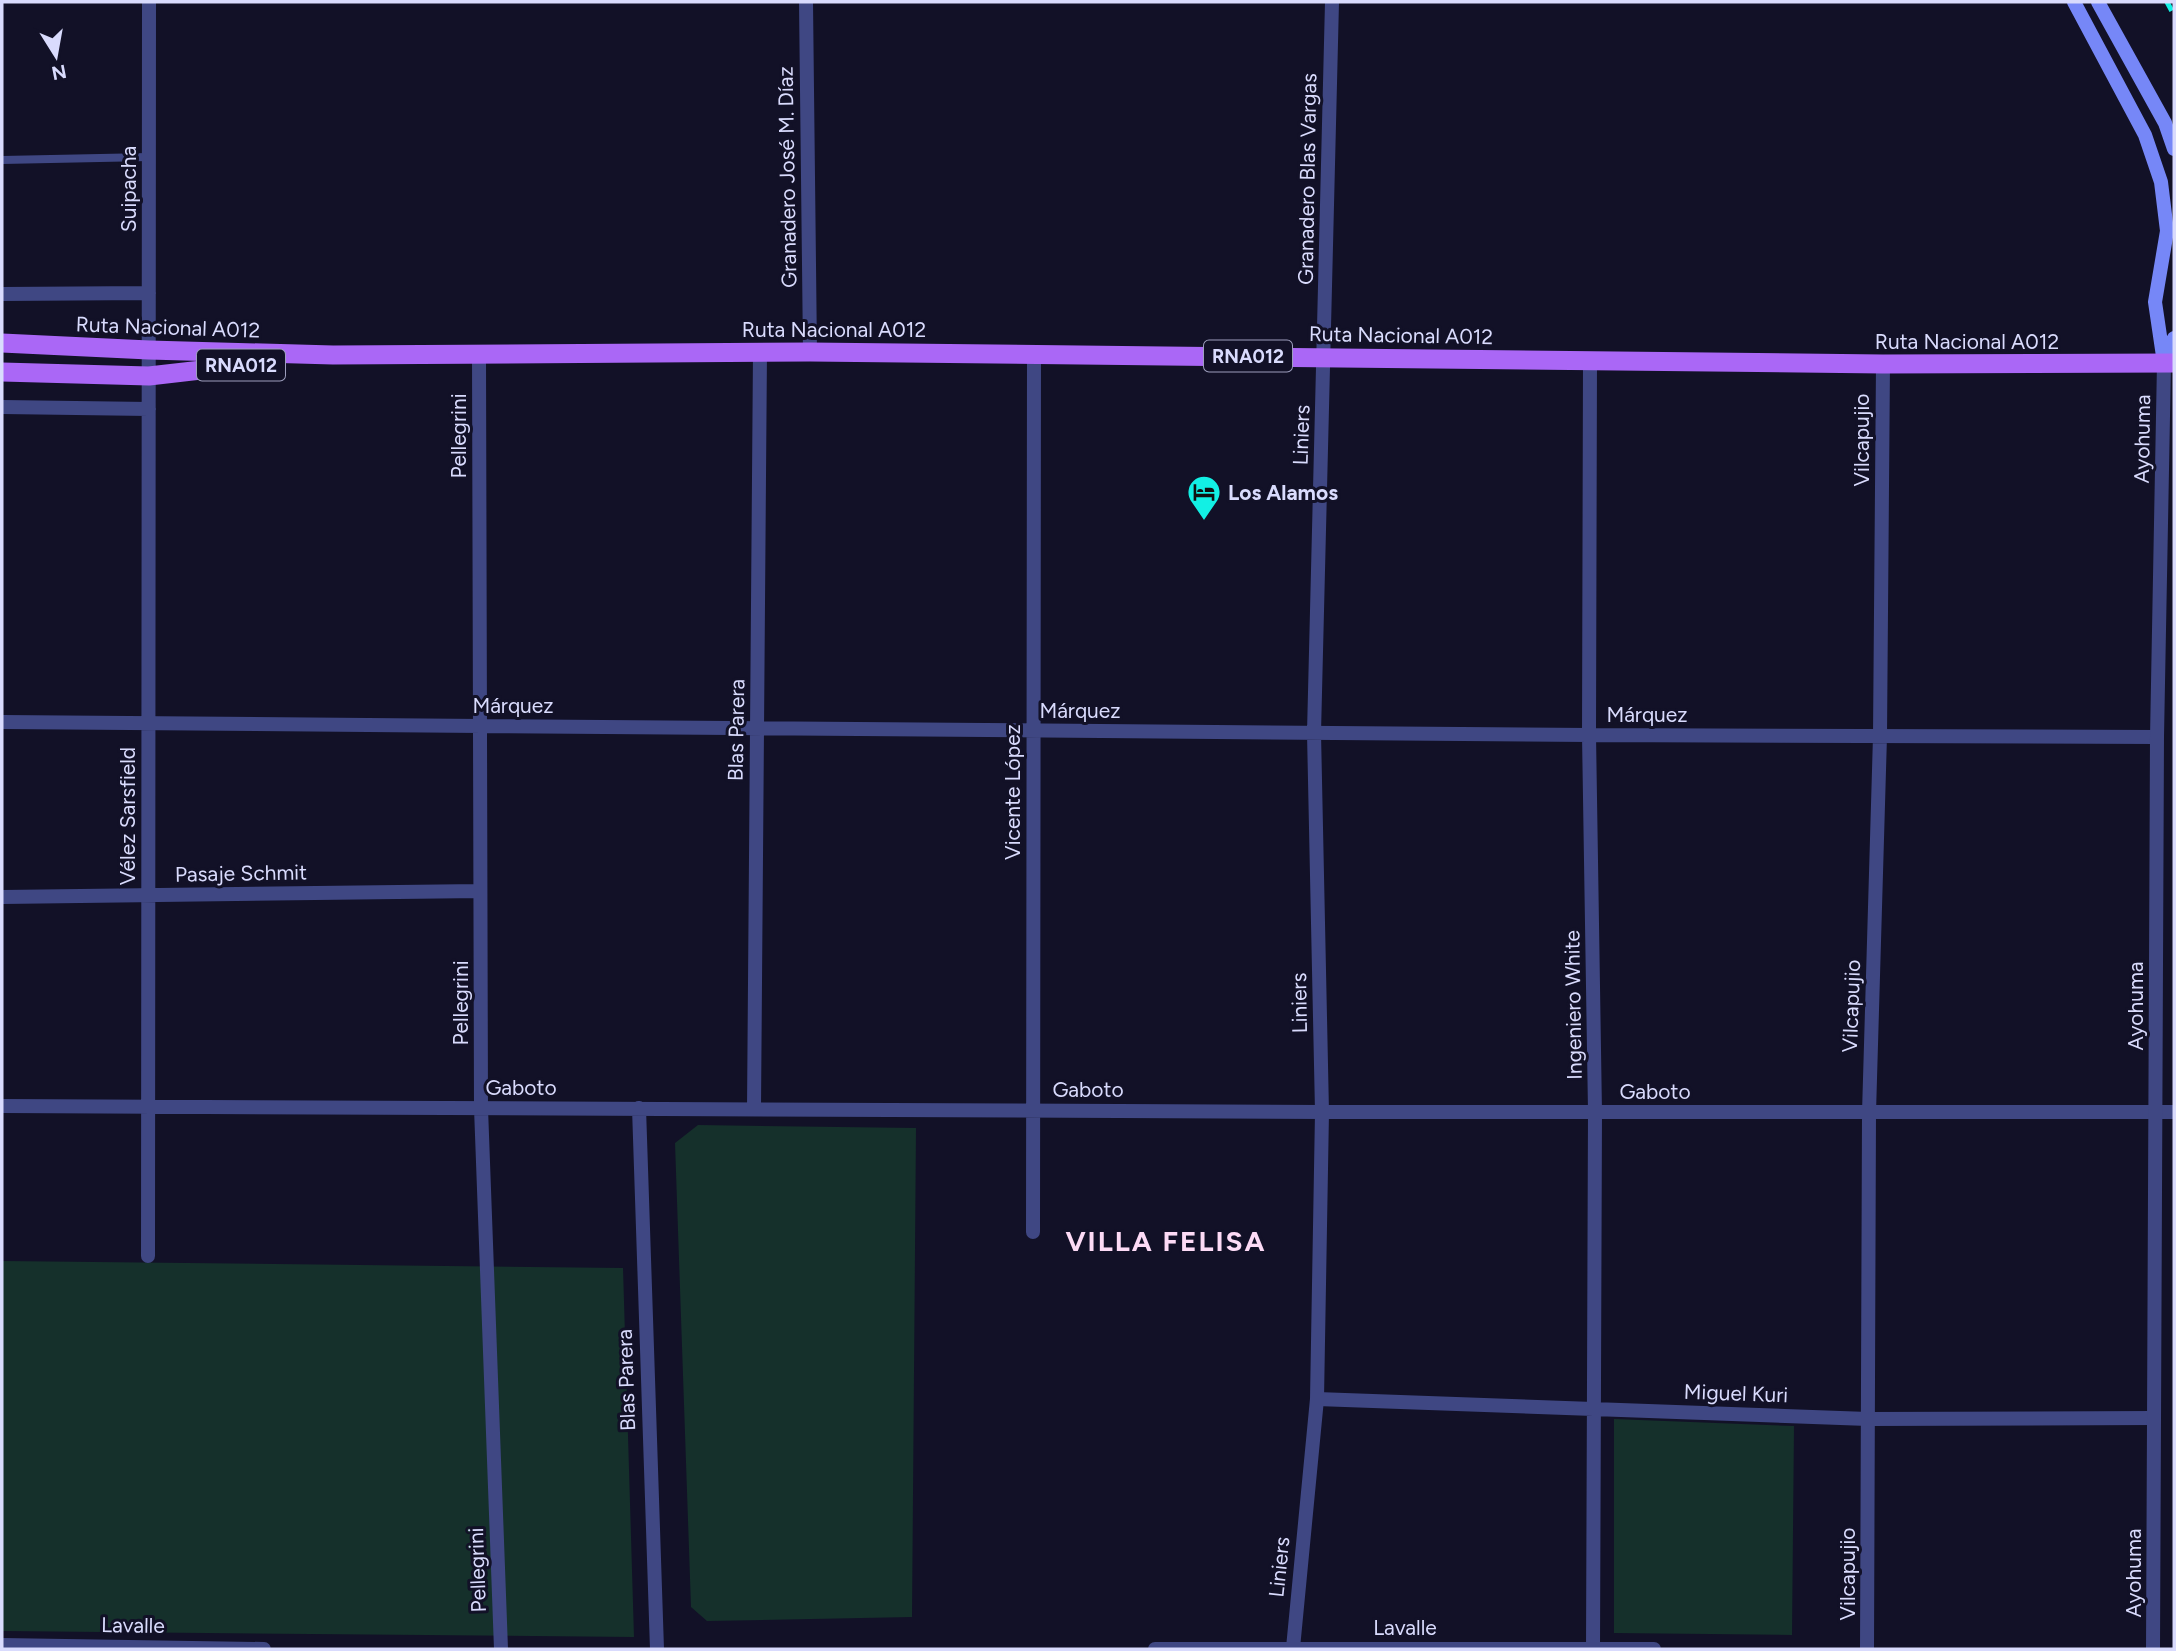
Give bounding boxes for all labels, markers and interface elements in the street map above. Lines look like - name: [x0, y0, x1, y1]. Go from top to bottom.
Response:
- north arrow: [21, 21, 91, 91]
- text: N: [50, 60, 69, 85]
- street label: Granadero José M. Díaz: [773, 66, 801, 288]
- street label: Granadero Blas Vargas: [1293, 73, 1321, 285]
- street label: Suipacha: [116, 146, 141, 232]
- street label: Ruta Nacional A012: [75, 311, 261, 343]
- street label: Ruta Nacional A012: [742, 317, 926, 342]
- street label: Ruta Nacional A012: [1309, 321, 1493, 349]
- street label: Ruta Nacional A012: [1875, 329, 2059, 354]
- road number: RNA012: [1204, 340, 1292, 372]
- road number: RNA012: [197, 350, 285, 380]
- street label: Pellegrini: [446, 393, 471, 479]
- street label: Vilcapujio: [1849, 394, 1874, 486]
- street label: Ayohuma: [2129, 394, 2155, 484]
- street label: Liniers: [1287, 404, 1315, 466]
- hotel icon: Los Alamos: [1185, 473, 1223, 522]
- place label: Los Alamos: [1228, 480, 1338, 505]
- street label: Blas Parera: [723, 679, 749, 781]
- street label: Márquez: [472, 693, 554, 718]
- street label: Márquez: [1039, 698, 1121, 723]
- street label: Márquez: [1606, 702, 1688, 727]
- street label: Vicente López: [1000, 724, 1025, 860]
- street label: Vélez Sarsfield: [115, 747, 140, 885]
- street label: Pasaje Schmit: [175, 859, 307, 887]
- street label: Ingeniero White: [1559, 930, 1587, 1080]
- street label: Vilcapujio: [1837, 959, 1865, 1053]
- street label: Pellegrini: [448, 960, 473, 1046]
- street label: Ayohuma: [2123, 962, 2148, 1050]
- street label: Liniers: [1286, 972, 1312, 1034]
- street label: Gaboto: [485, 1075, 557, 1100]
- street label: Gaboto: [1052, 1077, 1124, 1102]
- street label: Gaboto: [1619, 1079, 1691, 1104]
- district label: VILLA FELISA: [1065, 1224, 1267, 1258]
- street label: Blas Parera: [612, 1329, 640, 1431]
- street label: Miguel Kuri: [1683, 1379, 1789, 1407]
- street label: Pellegrini: [463, 1527, 491, 1613]
- street label: Vilcapujio: [1835, 1528, 1860, 1620]
- street label: Ayohuma: [2121, 1529, 2146, 1617]
- street label: Liniers: [1263, 1535, 1295, 1599]
- street label: Lavalle: [101, 1612, 165, 1638]
- street label: Lavalle: [1373, 1615, 1437, 1640]

